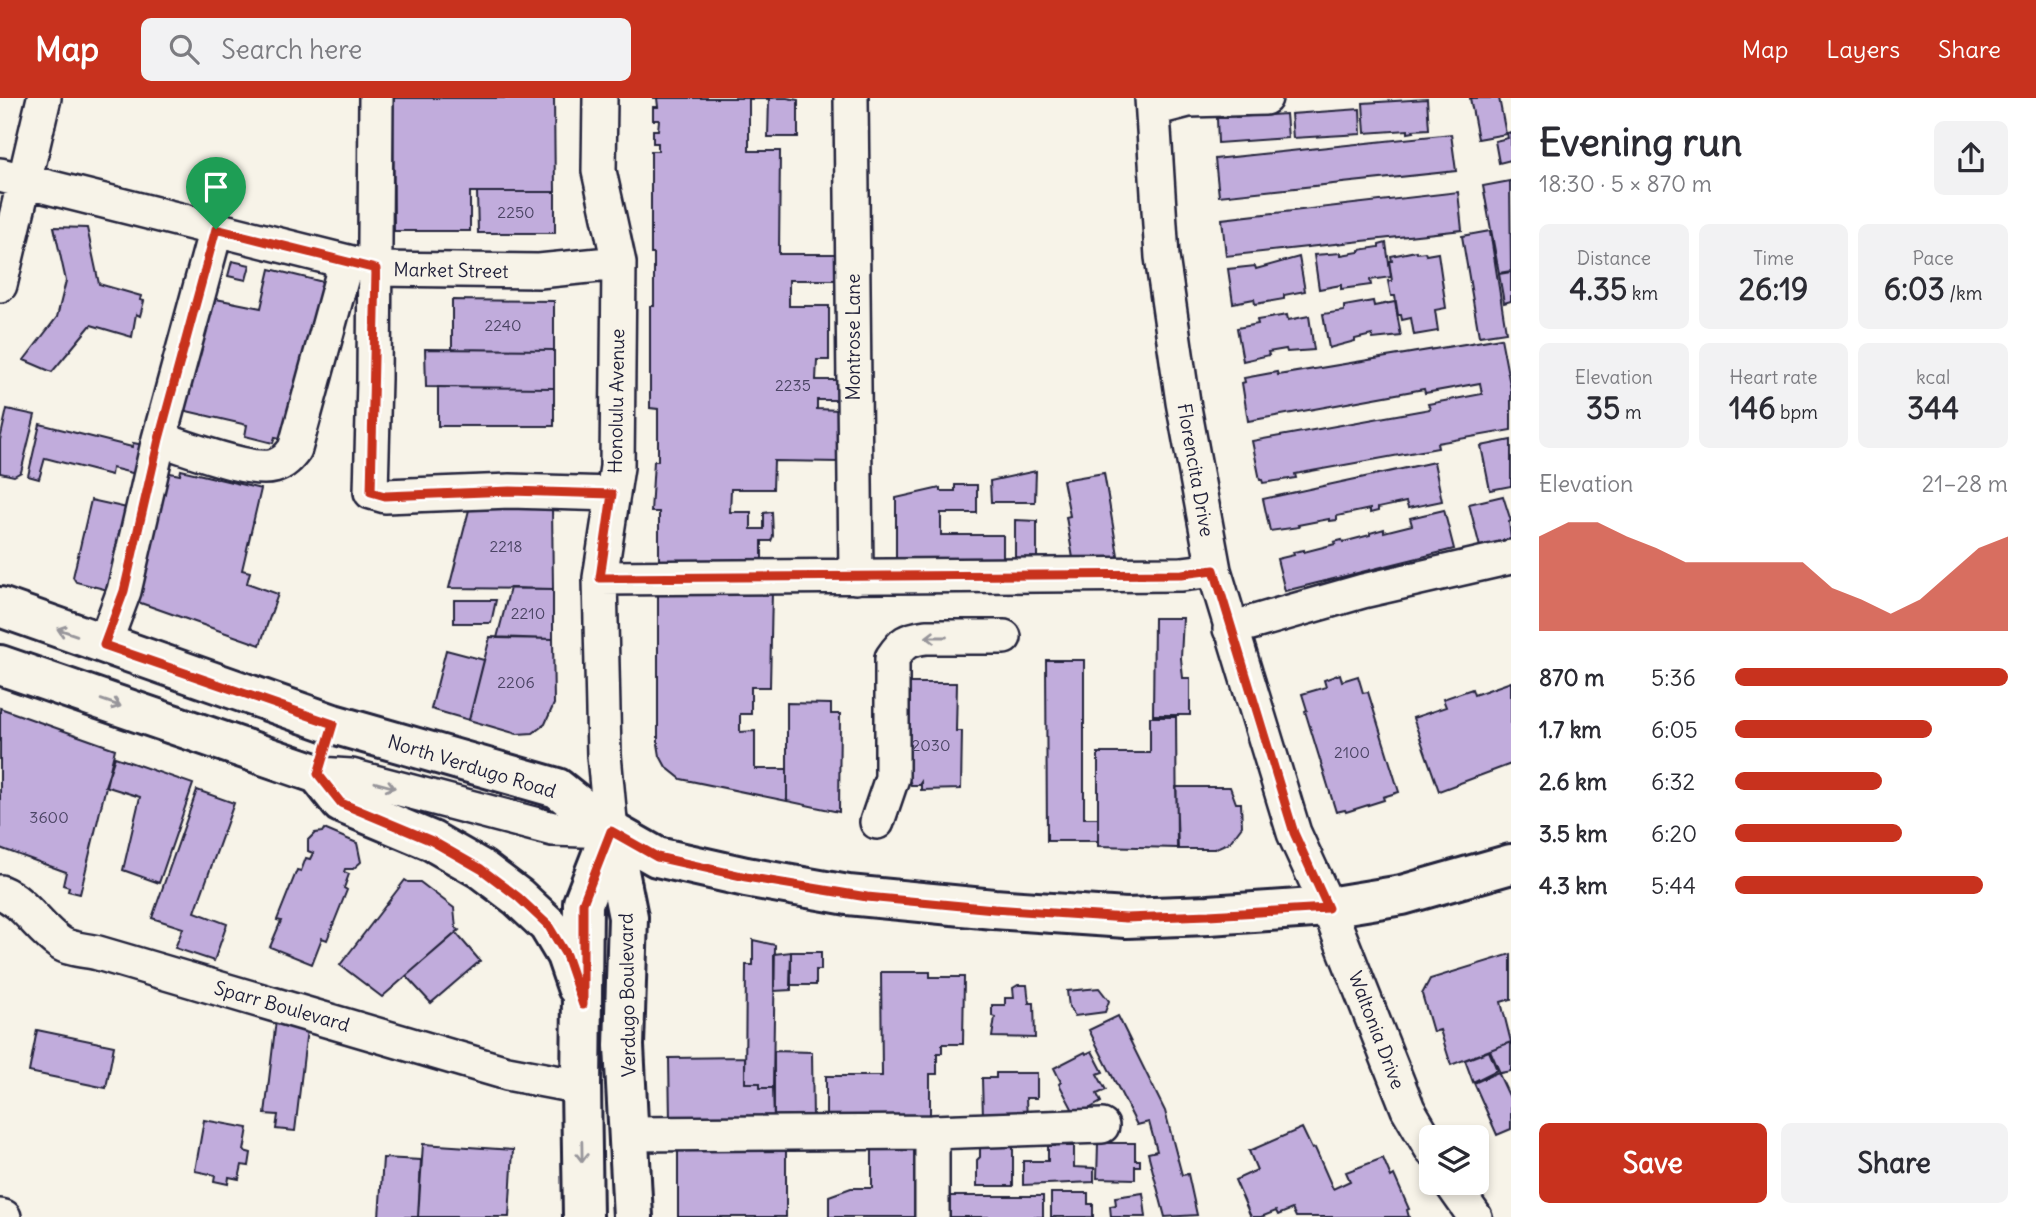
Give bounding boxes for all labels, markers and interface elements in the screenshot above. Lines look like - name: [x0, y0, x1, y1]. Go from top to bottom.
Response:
- search box: [141, 18, 631, 81]
- text: Map: [35, 28, 99, 70]
- icon: search: [165, 30, 203, 68]
- text: Search here: [221, 33, 362, 66]
- text: Map: [1742, 34, 1788, 64]
- text: Layers: [1826, 34, 1900, 64]
- text: Share: [1938, 34, 2001, 64]
- text: Evening run: [1539, 119, 1742, 166]
- button: share: [1934, 121, 2008, 195]
- pin: [186, 157, 246, 229]
- icon: arrive: [197, 168, 235, 206]
- text: 18:30 · 5 × 870 m: [1539, 169, 1712, 198]
- house number: 2250: [497, 202, 535, 222]
- text: Distance: [1577, 246, 1651, 270]
- text: Time: [1753, 246, 1794, 270]
- text: Pace: [1913, 246, 1954, 270]
- street label: Market Street: [393, 257, 509, 283]
- text: 4.35: [1569, 270, 1627, 308]
- text: 26:19: [1739, 270, 1808, 308]
- text: 6:03: [1884, 270, 1945, 308]
- street label: Montrose Lane: [841, 273, 865, 401]
- text: km: [1627, 281, 1658, 305]
- text: /km: [1945, 281, 1982, 305]
- house number: 2240: [484, 315, 522, 335]
- street label: Honolulu Avenue: [603, 328, 629, 474]
- text: Elevation: [1575, 365, 1653, 389]
- text: Heart rate: [1729, 365, 1818, 389]
- text: kcal: [1916, 365, 1950, 389]
- house number: 2235: [775, 375, 811, 395]
- text: 35: [1586, 389, 1620, 427]
- text: 146: [1729, 389, 1776, 427]
- text: 344: [1907, 389, 1959, 427]
- text: m: [1620, 400, 1642, 424]
- text: bpm: [1776, 400, 1818, 424]
- street label: Florencita Drive: [1172, 402, 1220, 538]
- text: Elevation: [1539, 469, 1633, 498]
- text: 21–28 m: [1922, 469, 2008, 498]
- house number: 2218: [489, 536, 523, 556]
- house number: 2210: [511, 603, 545, 623]
- one-way arrow: [57, 625, 79, 637]
- one-way arrow: [925, 631, 948, 644]
- text: 870 m: [1539, 663, 1604, 692]
- text: 5:36: [1651, 663, 1696, 692]
- house number: 2206: [497, 672, 535, 692]
- one-way arrow: [99, 698, 121, 710]
- text: 1.7 km: [1539, 715, 1602, 744]
- text: 6:05: [1651, 715, 1698, 744]
- street label: North Verdugo Road: [385, 729, 559, 803]
- house number: 2030: [912, 735, 950, 755]
- house number: 2100: [1334, 742, 1370, 762]
- text: 2.6 km: [1539, 767, 1607, 796]
- text: 6:32: [1651, 767, 1695, 796]
- one-way arrow: [373, 779, 396, 792]
- house number: 3600: [29, 807, 69, 827]
- text: 3.5 km: [1539, 819, 1607, 848]
- text: 6:20: [1651, 819, 1697, 848]
- text: 4.3 km: [1539, 871, 1608, 900]
- text: 5:44: [1651, 871, 1696, 900]
- street label: Verdugo Boulevard: [614, 913, 640, 1077]
- street label: Waltonia Drive: [1344, 968, 1410, 1092]
- street label: Sparr Boulevard: [212, 975, 352, 1037]
- button: Save: [1539, 1123, 1767, 1203]
- button: Share: [1781, 1123, 2008, 1203]
- map controls: [1419, 1125, 1489, 1195]
- button: layers: [1419, 1125, 1489, 1195]
- one-way arrow: [575, 1140, 589, 1163]

